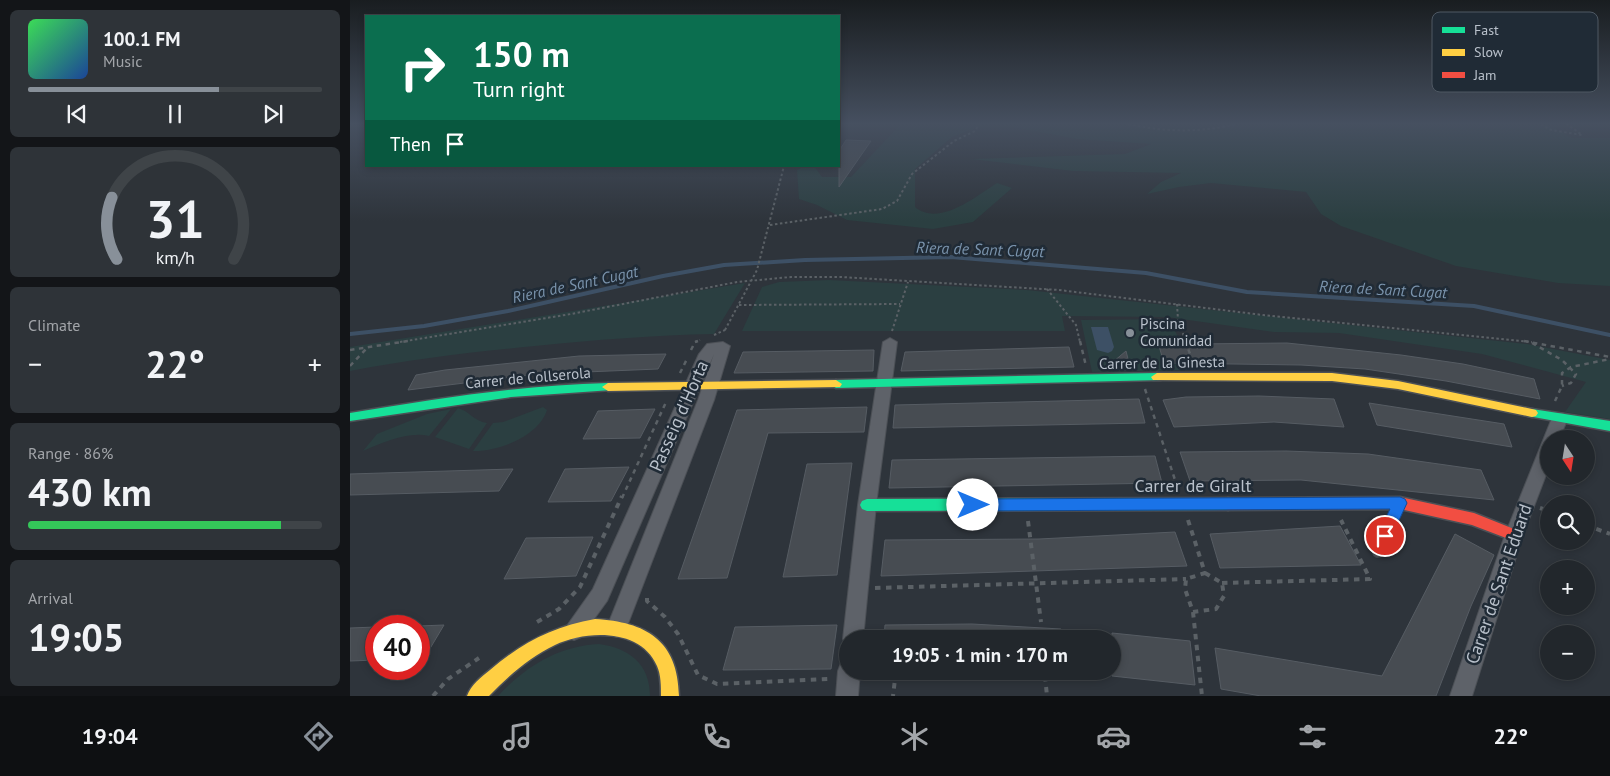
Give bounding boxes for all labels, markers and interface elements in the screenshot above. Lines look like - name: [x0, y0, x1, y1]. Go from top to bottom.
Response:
- legend: [1432, 12, 1598, 92]
- text: Fast: [1474, 21, 1499, 39]
- text: 100.1 FM: [103, 27, 180, 51]
- text: 150 m: [473, 31, 570, 77]
- icon: right: [390, 35, 455, 100]
- text: Slow: [1474, 43, 1504, 61]
- text: Music: [103, 51, 143, 71]
- text: Jam: [1473, 66, 1496, 84]
- text: Turn right: [473, 75, 565, 103]
- icon: previous: [63, 100, 91, 128]
- icon: pause: [161, 100, 189, 128]
- icon: next: [259, 100, 287, 128]
- icon: arrive: [441, 130, 469, 158]
- text: Then: [390, 132, 431, 156]
- text: 31: [146, 185, 204, 252]
- water label: Riera de Sant Cugat: [916, 237, 1045, 261]
- text: km/h: [155, 246, 195, 269]
- water label: Riera de Sant Cugat: [510, 261, 641, 307]
- water label: Riera de Sant Cugat: [1318, 276, 1449, 302]
- place label: Piscina Comunidad: [1140, 314, 1212, 350]
- text: Climate: [28, 315, 80, 335]
- marker: Piscina Comunidad: [1124, 327, 1136, 339]
- text: 22°: [145, 339, 205, 388]
- text: −: [28, 345, 42, 382]
- text: +: [308, 345, 322, 382]
- street label: Carrer de la Ginesta: [1099, 352, 1225, 373]
- street label: Passeig d'Horta: [644, 357, 713, 475]
- street label: Carrer de Collserola: [464, 363, 592, 392]
- north arrow: [1540, 430, 1595, 485]
- map controls: [1540, 430, 1595, 680]
- text: Range · 86%: [28, 443, 113, 463]
- text: 430 km: [28, 467, 152, 516]
- street label: Carrer de Giralt: [1134, 474, 1252, 497]
- position arrow: [946, 478, 998, 530]
- button: search: [1540, 495, 1595, 550]
- street label: Carrer de Sant Eduard: [1460, 501, 1537, 667]
- pin: [1364, 515, 1406, 557]
- icon: arrive: [1371, 522, 1399, 550]
- button: +: [1540, 560, 1595, 615]
- text: Arrival: [28, 588, 73, 608]
- text: 19:05: [28, 612, 124, 661]
- speed limit sign: 40: [365, 615, 430, 680]
- button: −: [1540, 625, 1595, 680]
- text: 19:05 · 1 min · 170 m: [892, 643, 1068, 667]
- icon: directions: [301, 719, 336, 754]
- icon: music: [500, 719, 535, 754]
- icon: phone: [699, 719, 734, 754]
- icon: climate: [897, 719, 932, 754]
- icon: car: [1096, 719, 1131, 754]
- icon: filters: [1295, 719, 1330, 754]
- text: 19:04: [82, 722, 138, 750]
- text: 22°: [1493, 722, 1528, 750]

